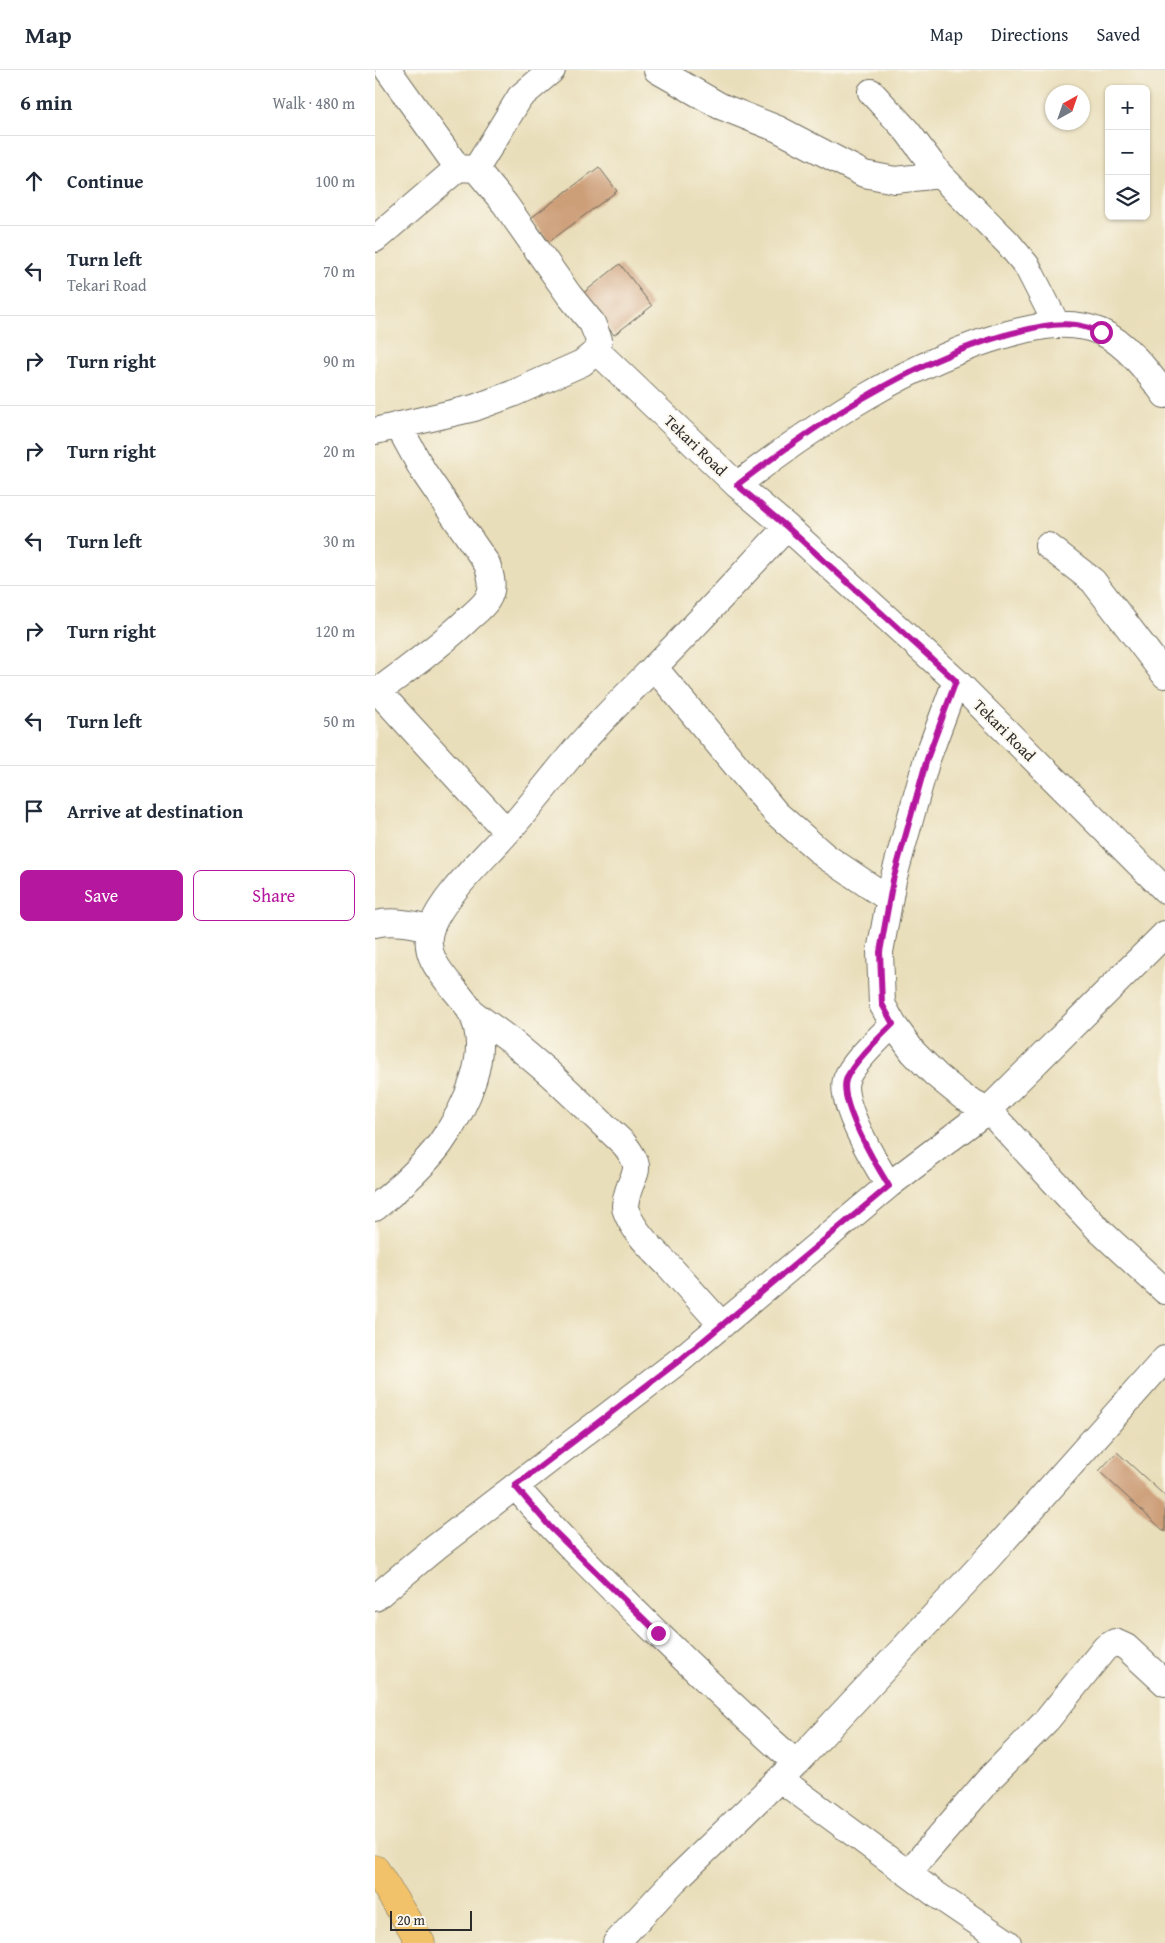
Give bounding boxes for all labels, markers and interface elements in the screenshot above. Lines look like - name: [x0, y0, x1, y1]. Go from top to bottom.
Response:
- text: Map: [25, 17, 72, 52]
- text: Map: [930, 21, 963, 48]
- text: Directions: [991, 21, 1068, 48]
- text: Saved: [1096, 21, 1140, 48]
- north arrow: [1045, 85, 1090, 130]
- map controls: [1105, 85, 1150, 220]
- button: +: [1105, 85, 1150, 130]
- text: 6 min: [20, 87, 72, 118]
- text: Walk · 480 m: [272, 91, 355, 115]
- button: −: [1105, 130, 1150, 175]
- icon: ahead: [20, 167, 48, 195]
- text: Continue: [67, 167, 144, 195]
- text: 100 m: [315, 169, 355, 193]
- button: layers: [1105, 175, 1150, 220]
- text: Turn left: [67, 245, 142, 273]
- icon: left: [20, 257, 48, 285]
- text: 70 m: [323, 259, 355, 283]
- text: Tekari Road: [67, 273, 147, 297]
- route start: [1090, 321, 1113, 344]
- icon: right: [20, 347, 48, 375]
- text: Turn right: [67, 347, 156, 375]
- text: 90 m: [323, 349, 355, 373]
- street label: Tekari Road: [659, 409, 733, 482]
- icon: right: [20, 437, 48, 465]
- text: Turn right: [67, 437, 156, 465]
- text: 20 m: [323, 439, 355, 463]
- icon: left: [20, 527, 48, 555]
- text: Turn left: [67, 527, 142, 555]
- text: 30 m: [323, 529, 355, 553]
- icon: right: [20, 617, 48, 645]
- text: Turn right: [67, 617, 156, 645]
- text: 120 m: [315, 619, 355, 643]
- street label: Tekari Road: [968, 693, 1042, 767]
- icon: left: [20, 707, 48, 735]
- text: Turn left: [67, 707, 142, 735]
- text: 50 m: [323, 709, 355, 733]
- icon: arrive: [20, 797, 48, 825]
- text: Arrive at destination: [67, 797, 243, 825]
- button: Save: [20, 870, 183, 921]
- button: Share: [193, 870, 355, 921]
- route end: [647, 1622, 670, 1645]
- scale bar: [390, 1908, 473, 1931]
- text: 20 m: [397, 1910, 425, 1930]

